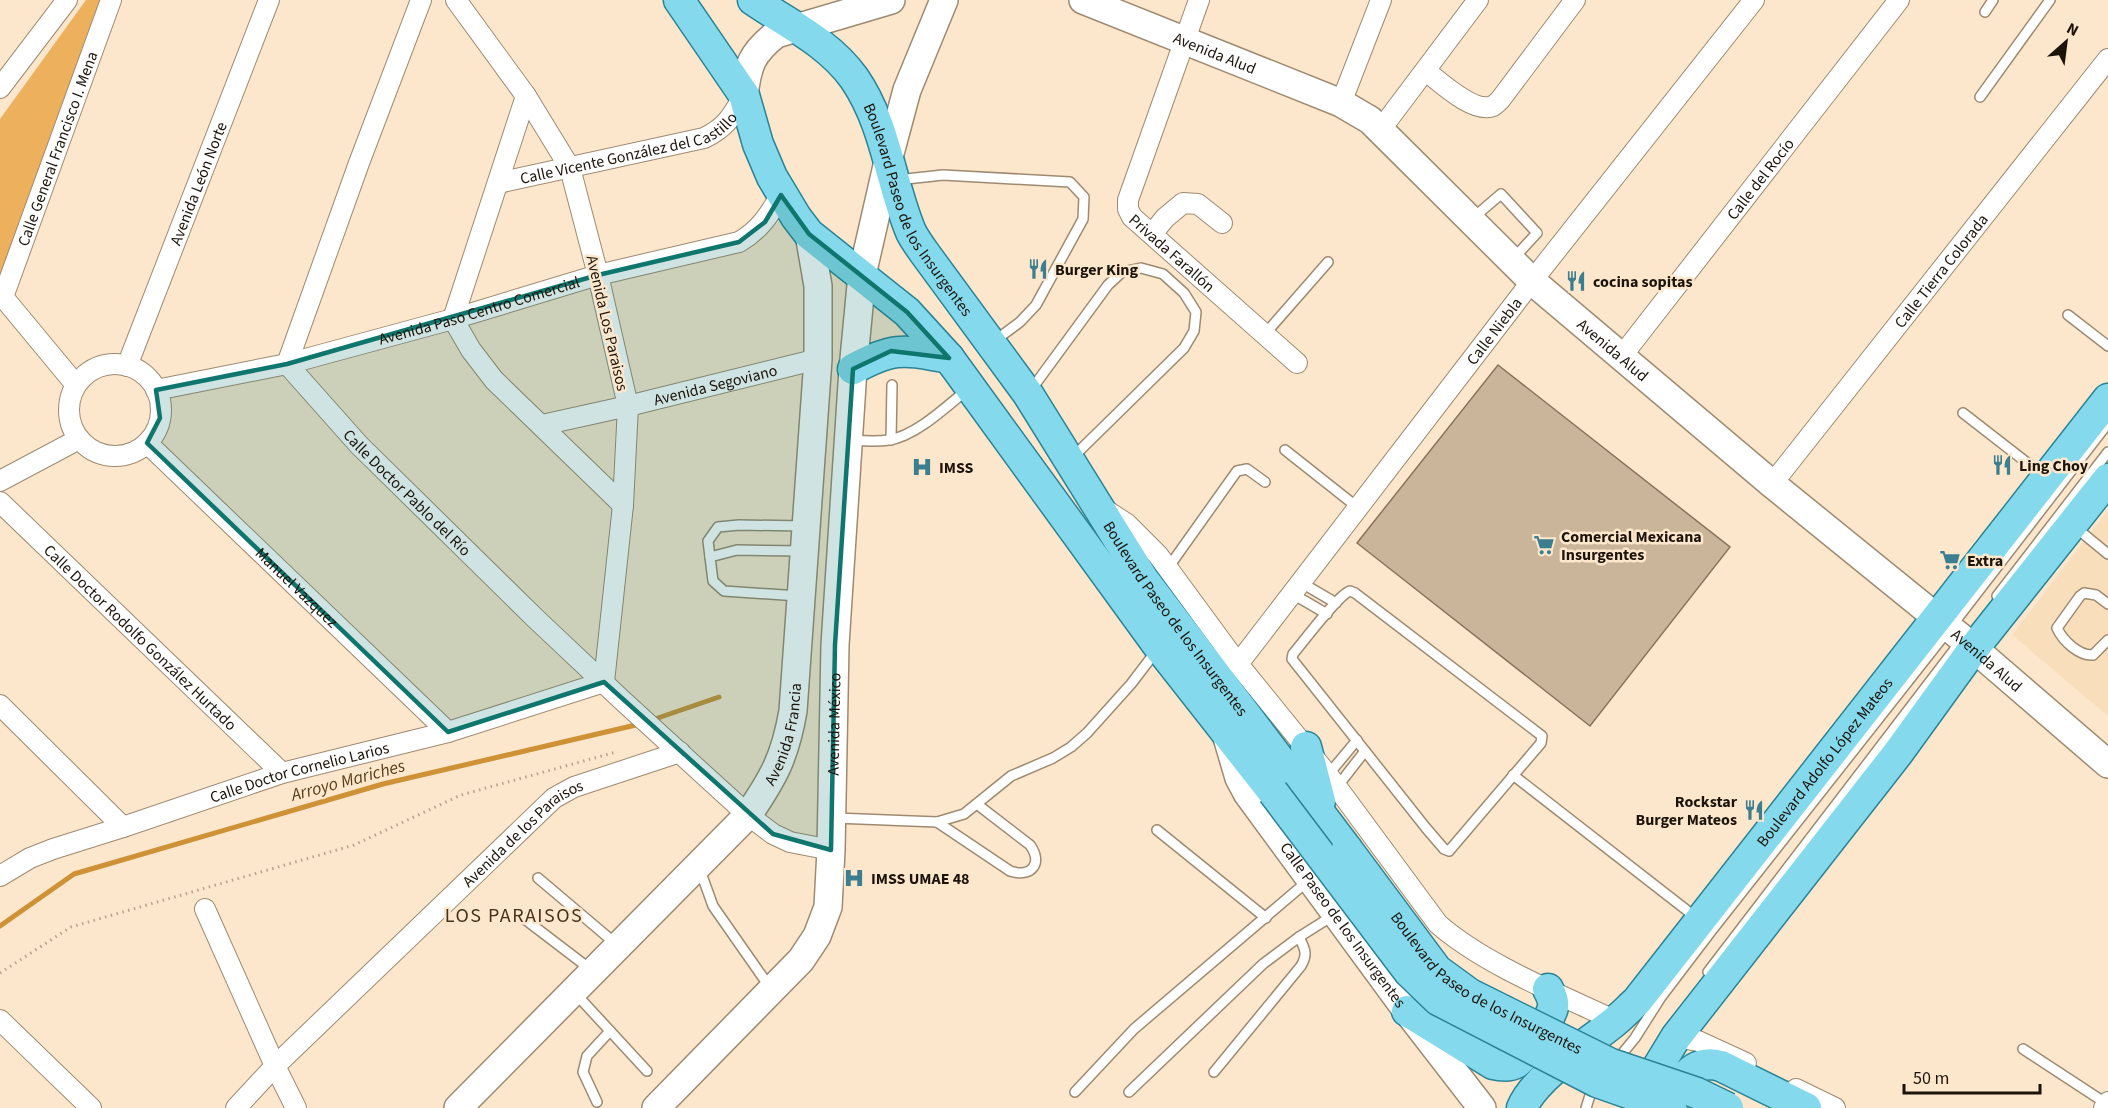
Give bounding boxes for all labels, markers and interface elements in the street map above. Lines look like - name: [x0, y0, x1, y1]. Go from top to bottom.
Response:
- north arrow: [2036, 12, 2096, 72]
- text: N: [2063, 17, 2082, 42]
- street label: Avenida Alud: [1170, 27, 1259, 80]
- street label: Calle General Francisco I. Mena: [12, 48, 103, 249]
- street label: Boulevard Paseo de los Insurgentes: [858, 100, 977, 321]
- street label: Calle Vicente González del Castillo: [518, 108, 743, 190]
- street label: Avenida León Norte: [165, 119, 233, 249]
- street label: Calle del Rocío: [1722, 134, 1799, 225]
- street label: Privada Farallón: [1124, 209, 1220, 298]
- street label: Calle Tierra Colorada: [1889, 210, 1993, 333]
- street label: Avenida Los Paraisos: [581, 253, 633, 393]
- restaurant icon: Burger King: [1026, 257, 1050, 281]
- place label: Burger King: [1055, 259, 1138, 281]
- restaurant icon: cocina sopitas: [1564, 269, 1588, 293]
- street label: Avenida Paso Centro Comercial: [376, 271, 582, 351]
- place label: cocina sopitas: [1593, 271, 1693, 293]
- street label: Calle Niebla: [1462, 293, 1528, 370]
- street label: Avenida Alud: [1572, 314, 1653, 387]
- street label: Avenida Segoviano: [651, 360, 780, 411]
- street label: Calle Doctor Pablo del Río: [338, 425, 476, 561]
- restaurant icon: Ling Choy: [1990, 453, 2014, 477]
- hospital icon: IMSS: [910, 455, 934, 479]
- place label: Ling Choy: [2019, 455, 2089, 477]
- place label: IMSS: [939, 457, 974, 479]
- street label: Boulevard Paseo de los Insurgentes: [1098, 517, 1253, 721]
- place label: Comercial Mexicana Insurgentes: [1561, 526, 1702, 566]
- supermarket icon: Comercial Mexicana Insurgentes: [1532, 533, 1556, 557]
- street label: Calle Doctor Rodolfo González Hurtado: [39, 540, 241, 736]
- street label: Manuel Vazquez: [250, 543, 343, 633]
- supermarket icon: Extra: [1938, 548, 1962, 572]
- place label: Extra: [1967, 550, 2003, 572]
- street label: Avenida Alud: [1946, 624, 2027, 697]
- street label: Avenida México: [822, 672, 846, 776]
- street label: Boulevard Adolfo López Mateos: [1752, 673, 1898, 852]
- street label: Avenida Francia: [759, 682, 807, 790]
- street label: Calle Doctor Cornelio Larios: [207, 737, 392, 809]
- water label: Arroyo Mariches: [287, 753, 408, 808]
- street label: Avenida de los Paraisos: [458, 775, 586, 892]
- place label: Rockstar Burger Mateos: [1636, 791, 1738, 831]
- restaurant icon: Rockstar Burger Mateos: [1742, 798, 1766, 822]
- street label: Calle Paseo de los Insurgentes: [1275, 838, 1411, 1013]
- hospital icon: IMSS UMAE 48: [842, 866, 866, 890]
- place label: IMSS UMAE 48: [871, 868, 970, 890]
- district label: LOS PARAISOS: [445, 902, 583, 930]
- street label: Boulevard Paseo de los Insurgentes: [1385, 907, 1586, 1060]
- scale bar: [1904, 1057, 2040, 1095]
- text: 50 m: [1913, 1066, 1949, 1091]

